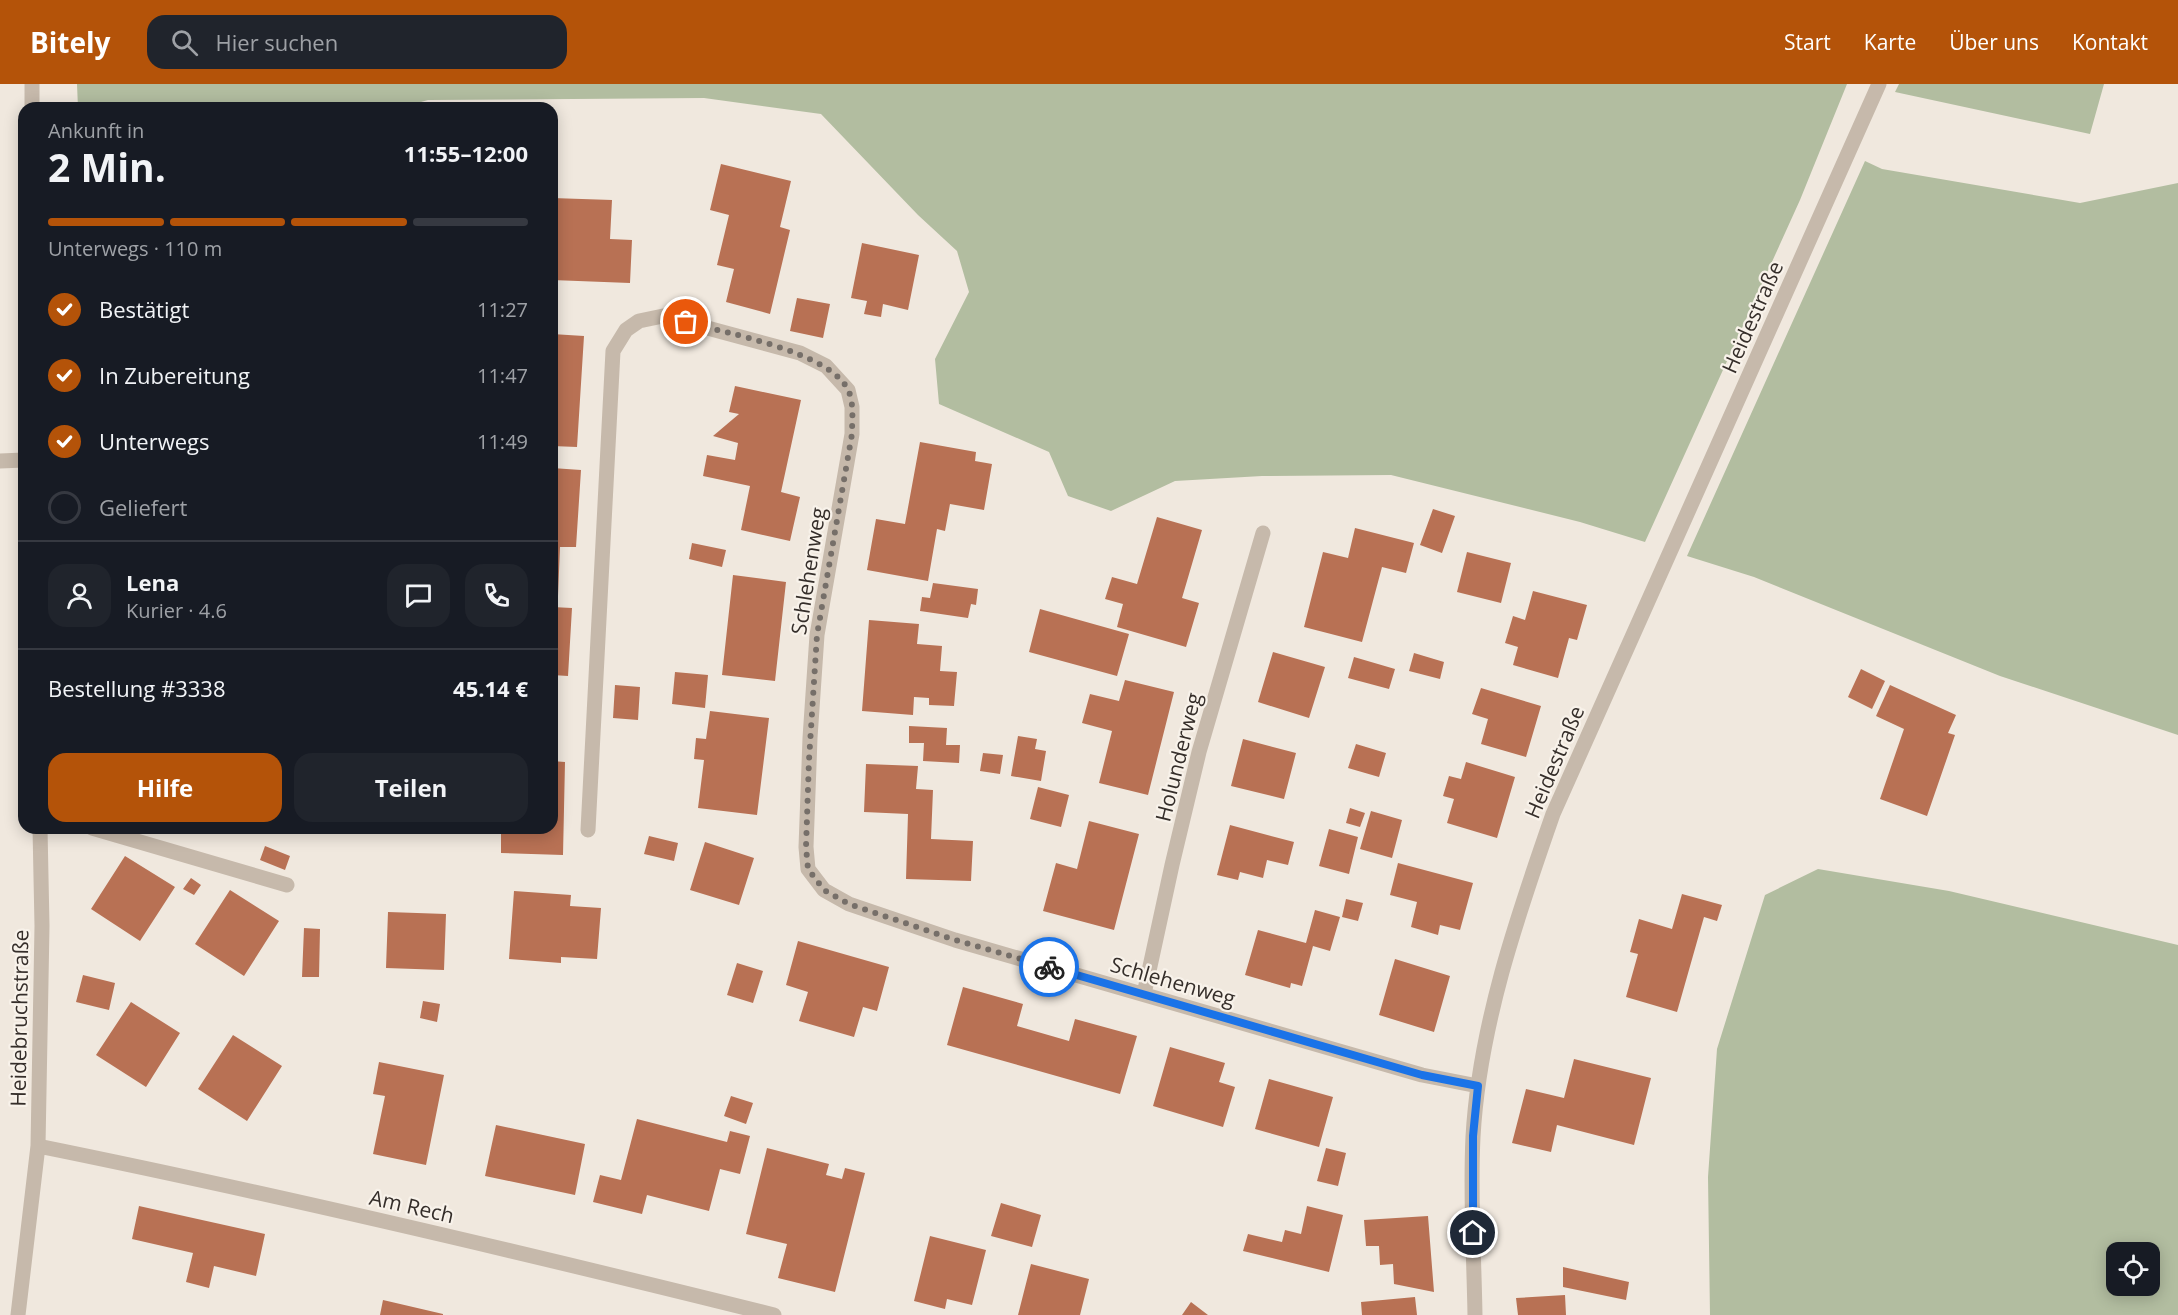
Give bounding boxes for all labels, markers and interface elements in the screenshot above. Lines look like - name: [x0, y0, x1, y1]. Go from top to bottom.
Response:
- search box: [147, 15, 567, 69]
- text: Bitely: [30, 23, 111, 61]
- icon: search: [168, 26, 201, 59]
- text: Hier suchen: [216, 27, 338, 57]
- text: Start: [1784, 28, 1831, 56]
- text: Karte: [1864, 28, 1916, 56]
- text: Über uns: [1949, 28, 2039, 56]
- text: Kontakt: [2072, 28, 2148, 56]
- text: Ankunft in: [48, 117, 144, 144]
- text: 11:55–12:00: [404, 138, 528, 168]
- text: 2 Min.: [48, 140, 166, 193]
- text: Unterwegs · 110 m: [48, 235, 222, 262]
- street label: Heidestraße: [1715, 257, 1789, 377]
- icon: check: [48, 293, 81, 326]
- text: Bestätigt: [99, 294, 189, 324]
- text: 11:27: [477, 296, 528, 323]
- pin: [660, 296, 711, 347]
- icon: bag: [669, 305, 702, 338]
- icon: check: [48, 359, 81, 392]
- text: In Zubereitung: [99, 360, 250, 390]
- text: 11:47: [477, 362, 528, 389]
- icon: check: [48, 425, 81, 458]
- text: Unterwegs: [99, 426, 210, 456]
- text: 11:49: [477, 428, 528, 455]
- text: Geliefert: [99, 492, 187, 522]
- street label: Schlehenweg: [784, 505, 832, 637]
- button: person: [48, 564, 111, 627]
- button: chat: [387, 564, 450, 627]
- button: phone: [465, 564, 528, 627]
- text: Lena: [126, 567, 179, 597]
- text: Kurier · 4.6: [126, 597, 227, 624]
- text: Bestellung #3338: [48, 673, 226, 703]
- text: 45.14 €: [453, 673, 528, 703]
- street label: Holunderweg: [1148, 690, 1208, 824]
- street label: Heidestraße: [1518, 701, 1590, 823]
- button: Hilfe: [48, 753, 282, 822]
- button: Teilen: [294, 753, 528, 822]
- street label: Heidebruchstraße: [3, 929, 35, 1107]
- courier: [1019, 937, 1079, 997]
- street label: Schlehenweg: [1107, 950, 1239, 1012]
- icon: bike: [1033, 951, 1066, 984]
- street label: Am Rech: [367, 1183, 457, 1229]
- pin: [1447, 1207, 1498, 1258]
- icon: home: [1456, 1216, 1489, 1249]
- map controls: [2106, 1242, 2160, 1296]
- button: locate: [2106, 1242, 2160, 1296]

